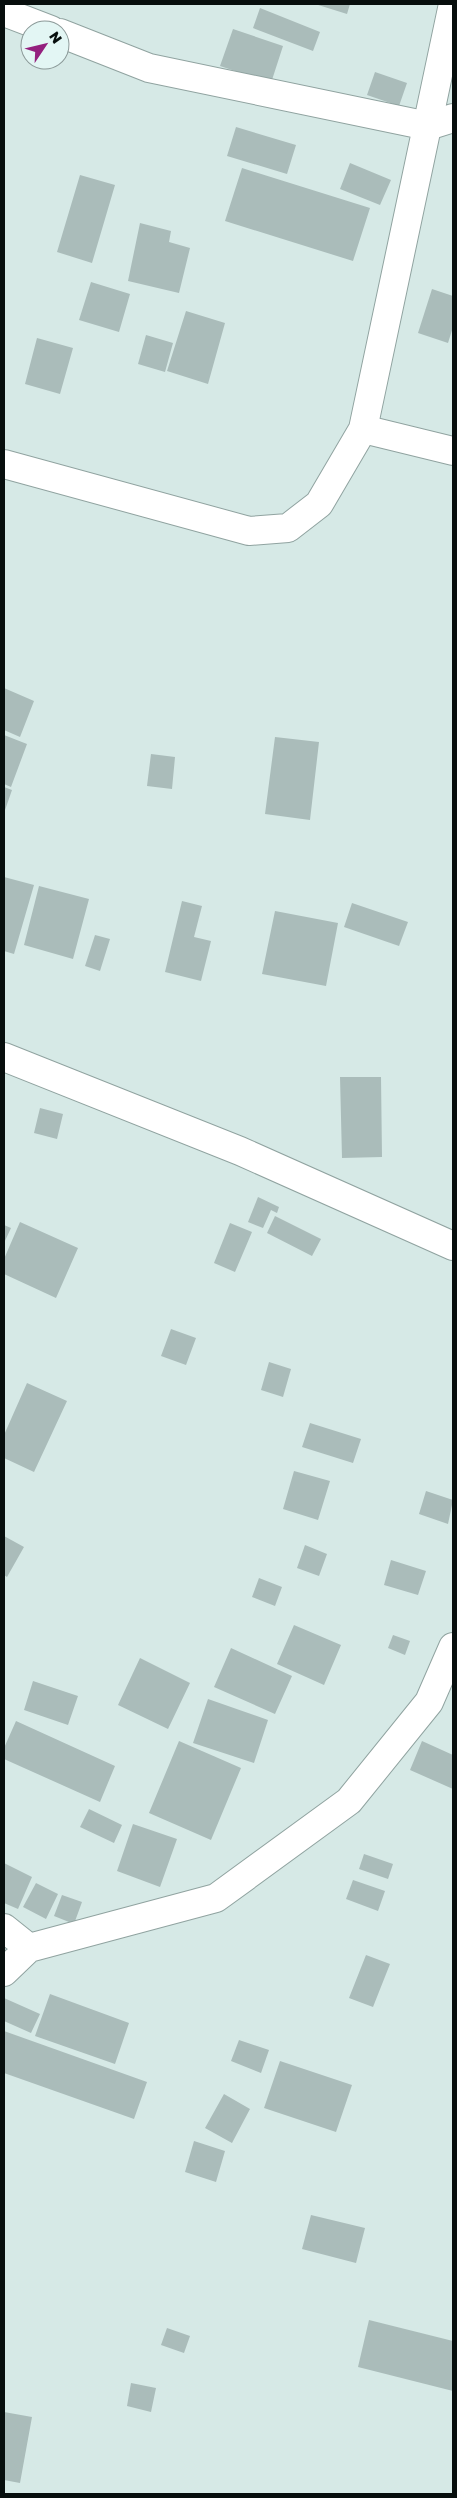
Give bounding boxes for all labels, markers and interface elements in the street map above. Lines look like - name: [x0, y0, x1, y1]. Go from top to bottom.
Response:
- north arrow: [20, 20, 70, 70]
- text: N: [46, 28, 66, 46]

